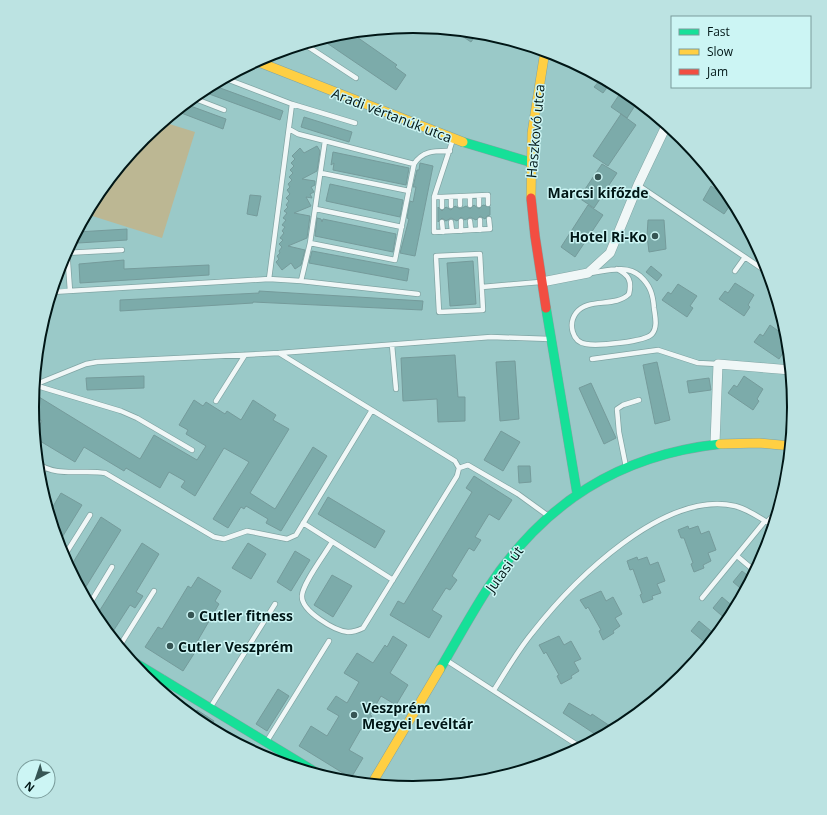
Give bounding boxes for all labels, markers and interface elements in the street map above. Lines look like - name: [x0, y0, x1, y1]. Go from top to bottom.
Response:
- legend: [671, 16, 811, 88]
- text: Fast: [707, 23, 730, 40]
- text: Slow: [707, 43, 734, 60]
- text: Jam: [706, 63, 728, 80]
- street label: Aradi vértanúk utca: [329, 83, 455, 147]
- street label: Haszkovó utca: [521, 83, 549, 179]
- marker: Marcsi kifőzde: [593, 172, 603, 182]
- place label: Marcsi kifőzde: [547, 183, 649, 202]
- place label: Hotel Ri-Ko: [569, 227, 647, 246]
- marker: Hotel Ri-Ko: [650, 231, 660, 241]
- street label: Jutasi út: [480, 542, 527, 597]
- place label: Cutler fitness: [199, 606, 293, 625]
- marker: Cutler fitness: [186, 610, 196, 620]
- place label: Cutler Veszprém: [178, 637, 293, 656]
- marker: Cutler Veszprém: [165, 641, 175, 651]
- place label: Veszprém Megyei Levéltár: [362, 698, 474, 733]
- marker: Veszprém Megyei Levéltár: [349, 710, 359, 720]
- north arrow: [16, 759, 56, 799]
- text: N: [21, 778, 38, 796]

